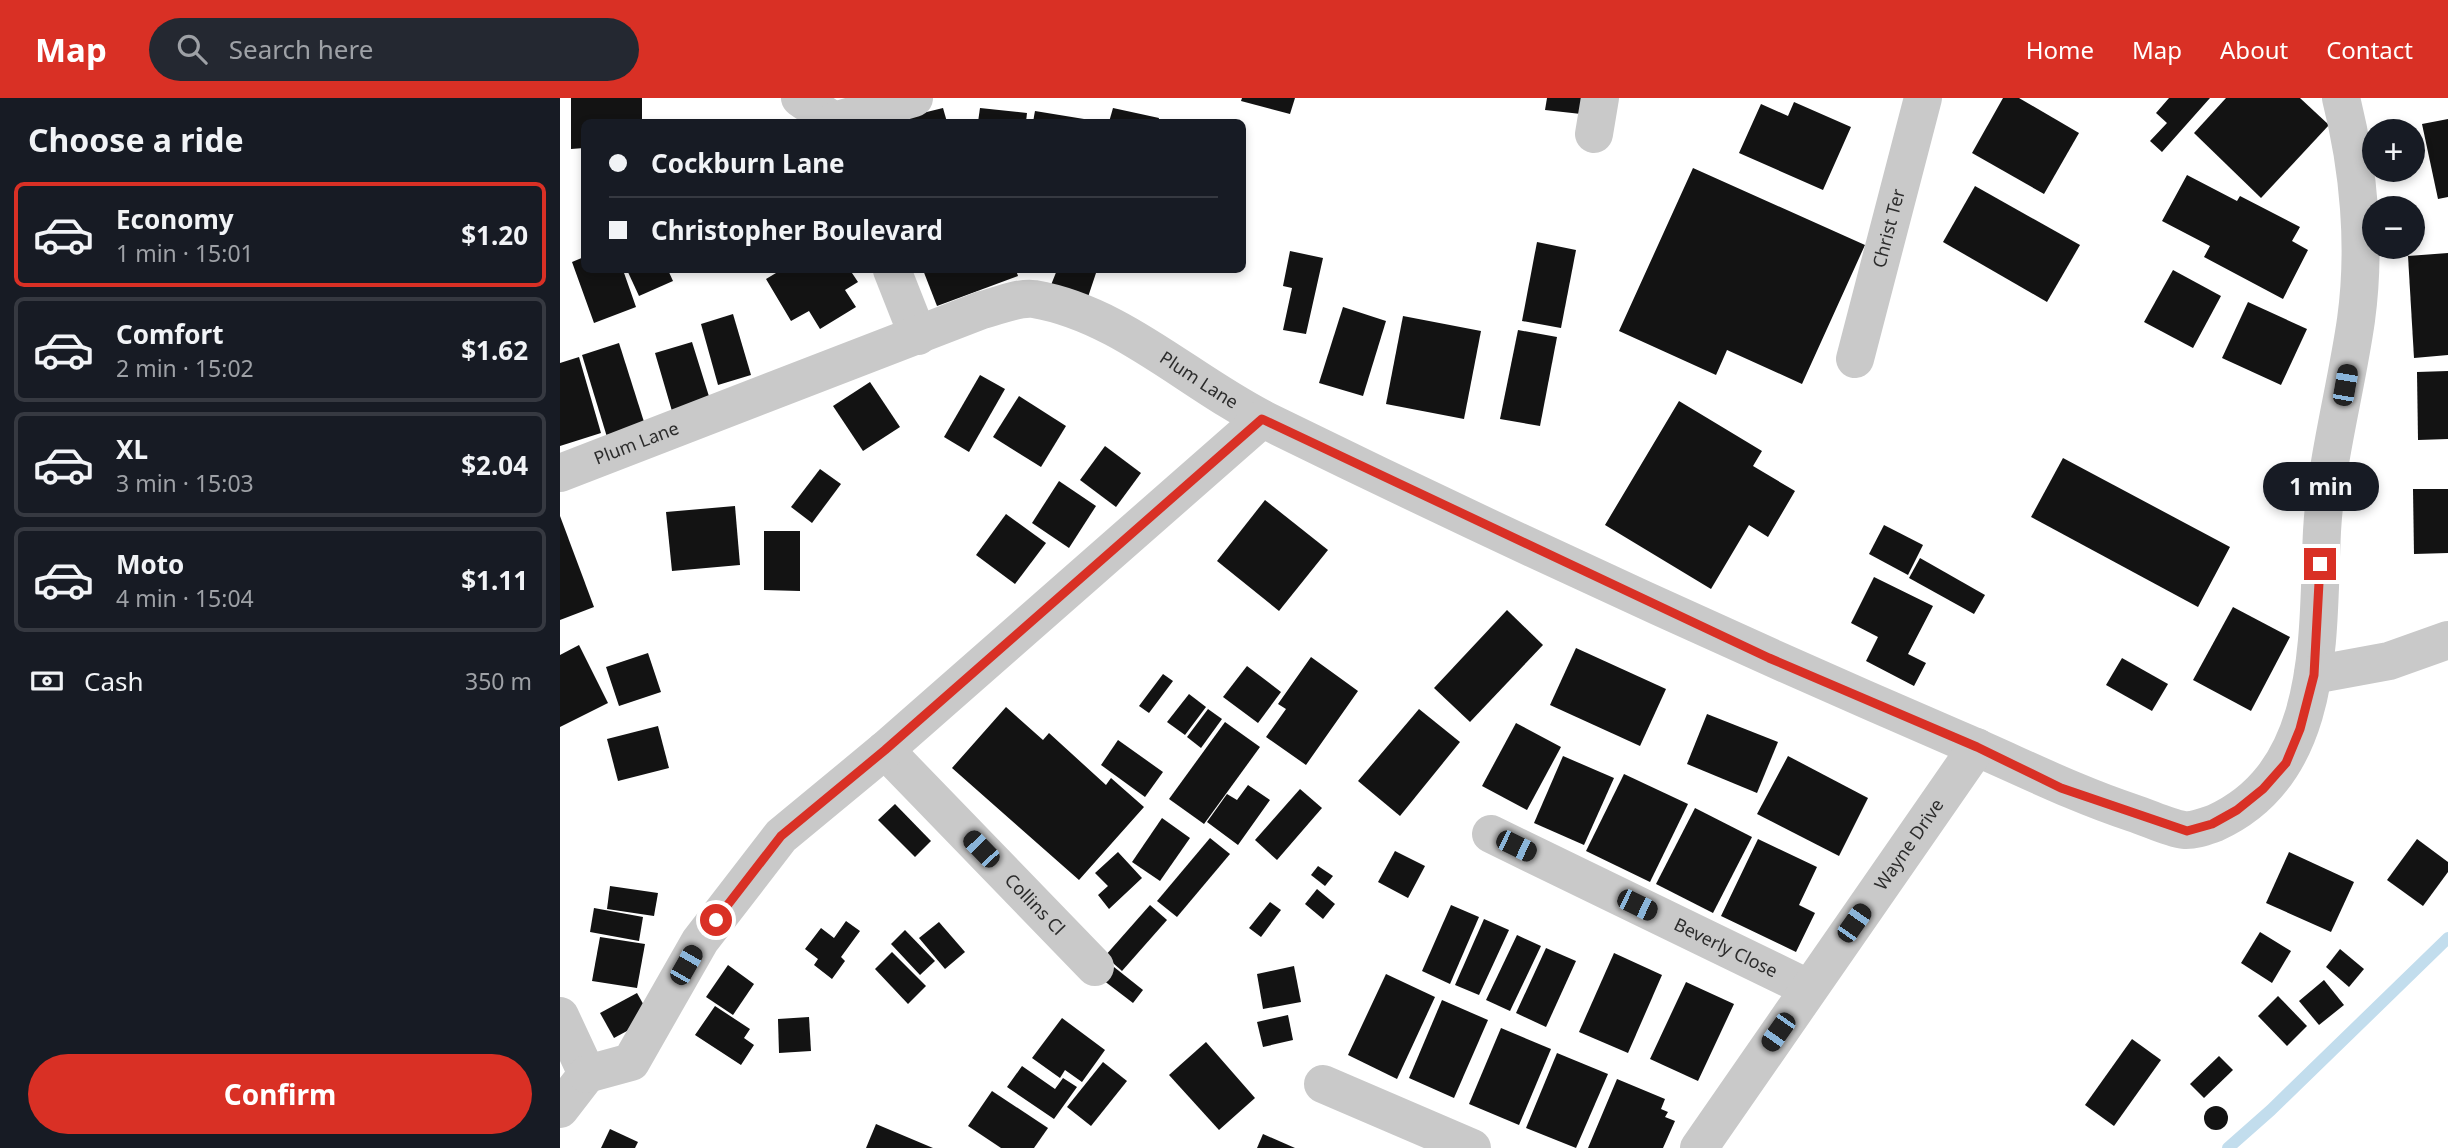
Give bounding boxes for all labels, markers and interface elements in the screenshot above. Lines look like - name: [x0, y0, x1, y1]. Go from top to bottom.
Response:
- search box: [149, 18, 639, 81]
- text: Map: [35, 27, 107, 72]
- icon: search: [173, 30, 211, 68]
- text: Search here: [229, 31, 373, 67]
- text: Home: [2026, 33, 2094, 66]
- text: Map: [2132, 33, 2182, 66]
- text: About: [2220, 33, 2288, 66]
- text: Contact: [2326, 33, 2413, 66]
- text: Choose a ride: [28, 118, 244, 161]
- map controls: [2362, 119, 2425, 259]
- button: +: [2362, 119, 2425, 182]
- text: Cockburn Lane: [651, 145, 845, 181]
- street label: Christ Ter: [1866, 185, 1910, 270]
- button: −: [2362, 196, 2425, 259]
- text: Economy: [116, 201, 234, 237]
- icon: car: [32, 203, 95, 266]
- text: Christopher Boulevard: [651, 212, 943, 248]
- text: $1.20: [461, 217, 528, 253]
- text: 1 min · 15:01: [116, 237, 254, 269]
- text: Comfort: [116, 316, 224, 352]
- icon: car: [32, 318, 95, 381]
- text: $1.62: [461, 332, 528, 368]
- street label: Plum Lane: [1156, 345, 1243, 414]
- text: 2 min · 15:02: [116, 352, 254, 384]
- car: [2332, 362, 2359, 408]
- street label: Plum Lane: [590, 415, 682, 470]
- text: XL: [116, 431, 148, 467]
- icon: car: [32, 433, 95, 496]
- text: $2.04: [461, 447, 528, 483]
- callout: 1 min: [2262, 462, 2378, 512]
- text: 3 min · 15:03: [116, 467, 254, 499]
- text: 1 min: [2289, 470, 2353, 502]
- text: Moto: [116, 546, 184, 582]
- icon: car: [32, 548, 95, 611]
- route end: [2304, 548, 2336, 580]
- text: $1.11: [461, 562, 528, 598]
- text: 4 min · 15:04: [116, 582, 254, 614]
- icon: cash: [28, 662, 66, 700]
- text: Cash: [84, 663, 144, 699]
- text: 350 m: [465, 665, 532, 697]
- street label: Wayne Drive: [1868, 794, 1949, 895]
- car: [959, 827, 1004, 871]
- car: [1493, 827, 1540, 865]
- street label: Collins Cl: [1000, 868, 1071, 940]
- car: [1614, 886, 1661, 924]
- car: [1834, 900, 1875, 946]
- route start: [700, 904, 732, 936]
- street label: Beverly Close: [1670, 912, 1782, 983]
- car: [667, 942, 706, 988]
- car: [1758, 1009, 1799, 1055]
- button: Confirm: [28, 1054, 532, 1134]

